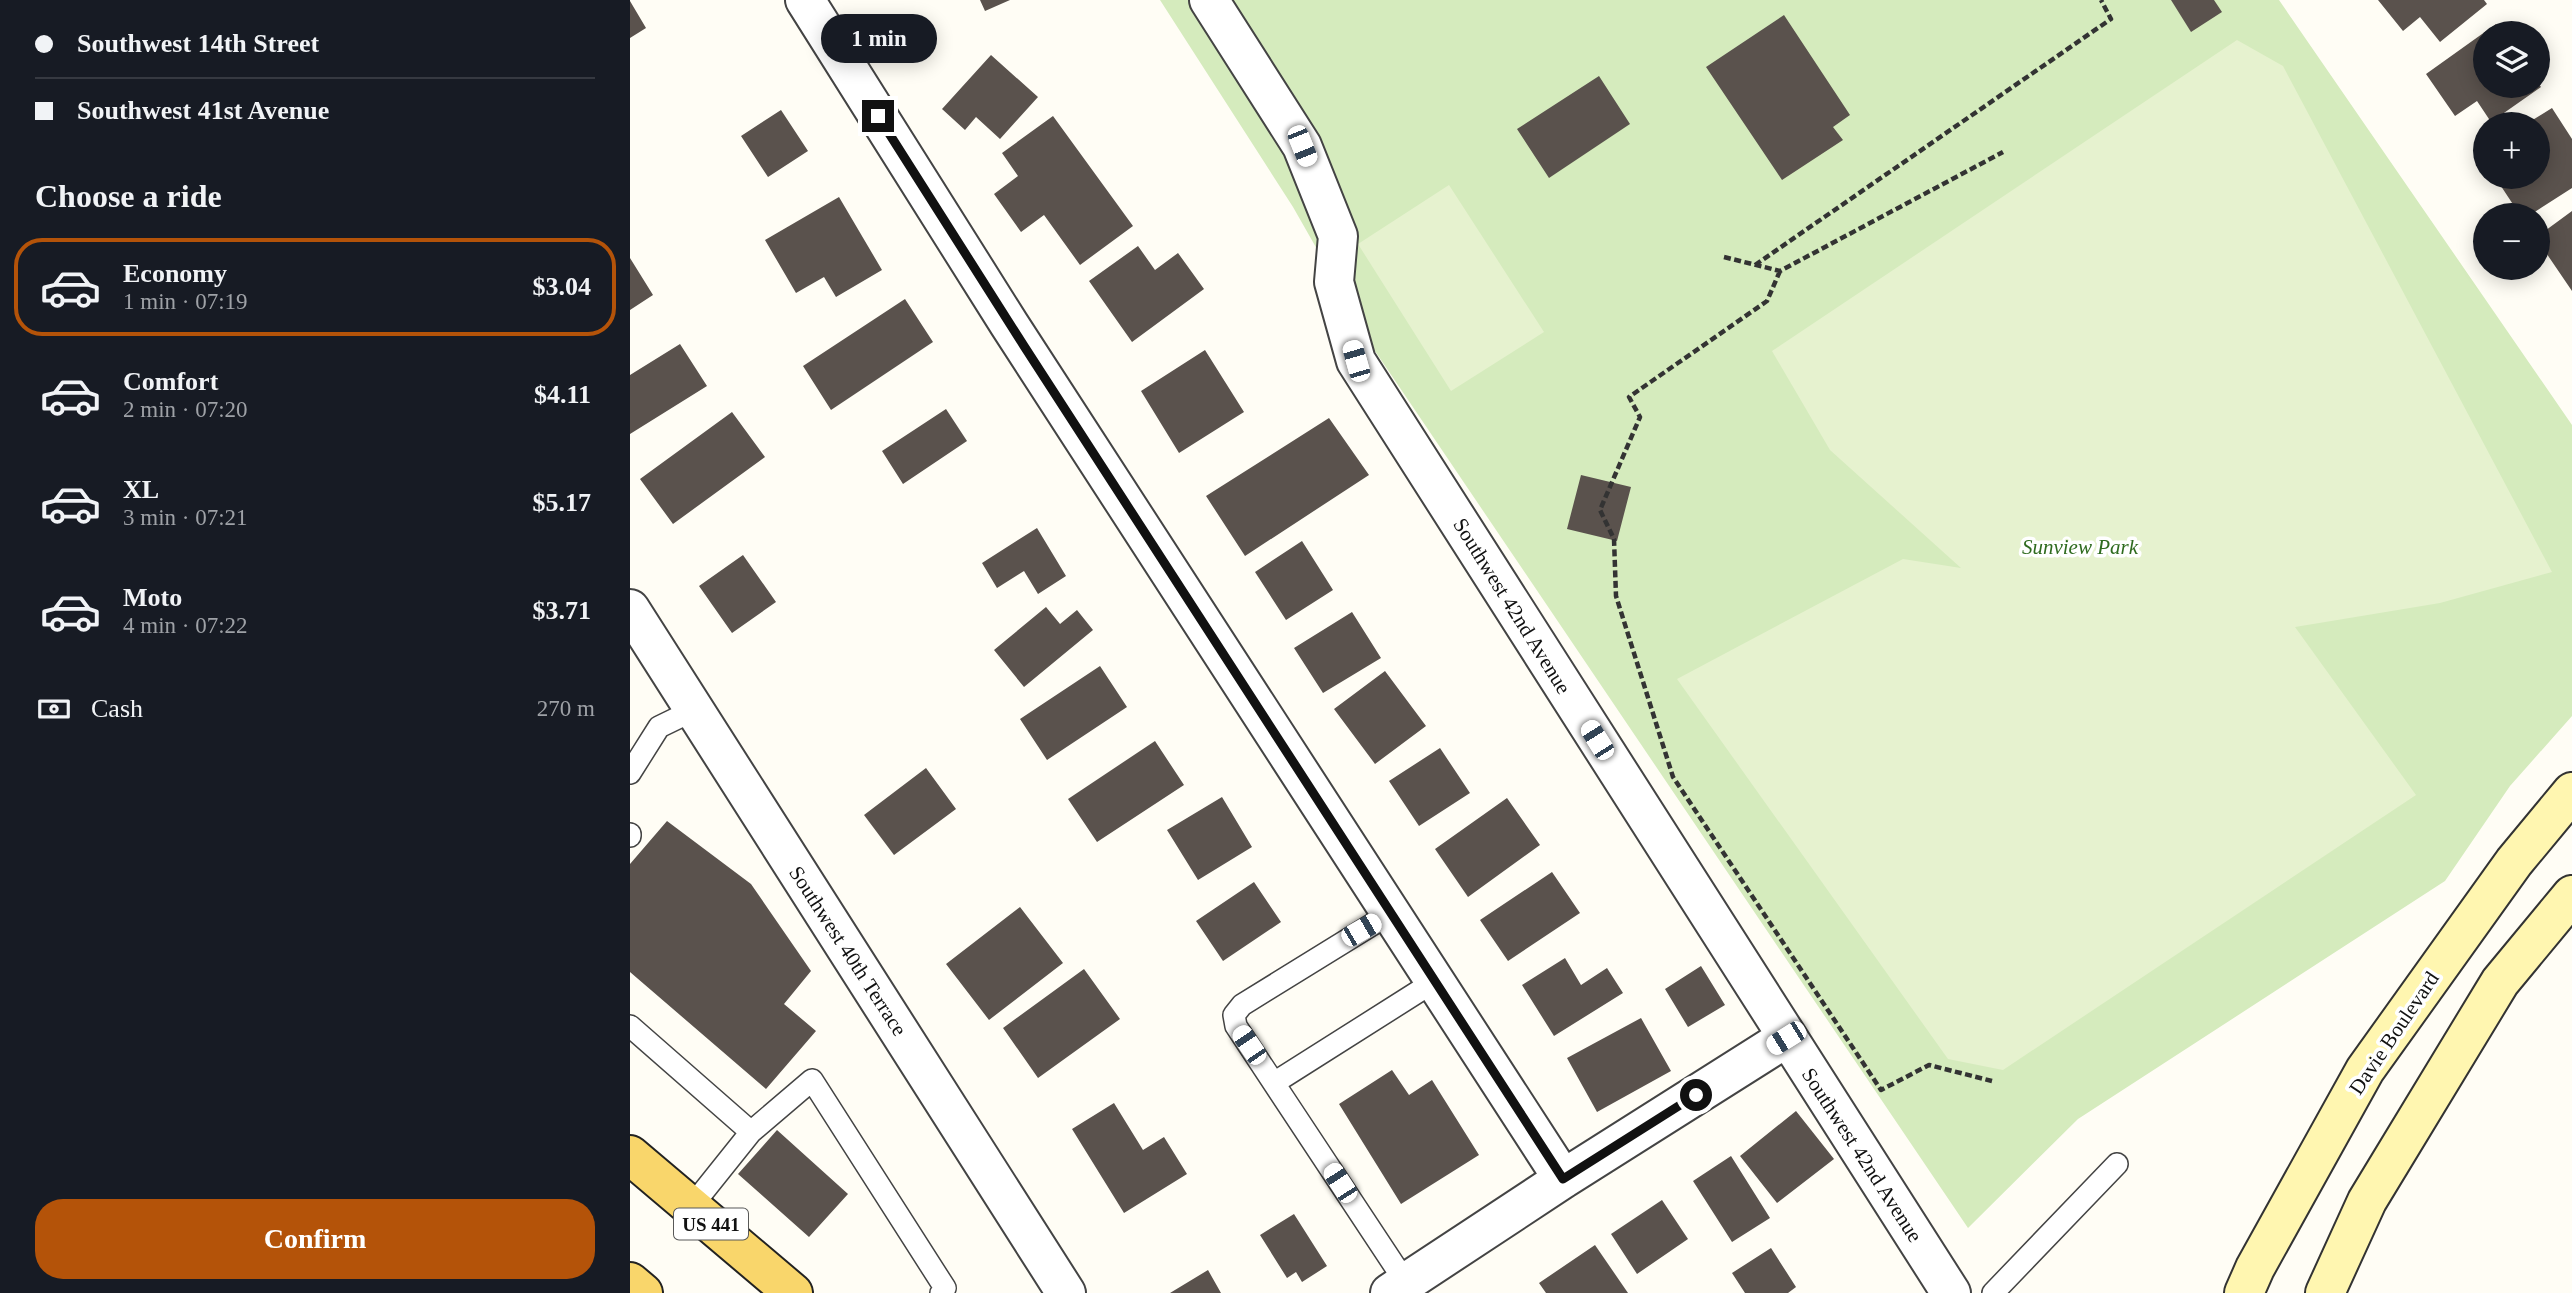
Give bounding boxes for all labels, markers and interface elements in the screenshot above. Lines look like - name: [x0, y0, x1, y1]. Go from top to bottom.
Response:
- callout: 1 min: [820, 15, 936, 64]
- map controls: [2473, 21, 2550, 280]
- button: layers: [2473, 21, 2550, 98]
- text: 1 min: [851, 26, 907, 51]
- text: Southwest 14th Street: [77, 29, 319, 58]
- text: Southwest 41st Avenue: [77, 96, 329, 125]
- route end: [862, 100, 894, 132]
- button: +: [2473, 112, 2550, 189]
- car: [1285, 123, 1320, 169]
- text: Choose a ride: [35, 178, 222, 214]
- button: −: [2473, 203, 2550, 280]
- icon: car: [39, 256, 102, 319]
- text: Economy: [123, 259, 227, 288]
- text: $3.04: [533, 272, 591, 301]
- text: 1 min · 07:19: [123, 289, 248, 314]
- car: [1341, 338, 1372, 384]
- icon: car: [39, 364, 102, 427]
- text: Comfort: [123, 367, 218, 396]
- text: $4.11: [534, 380, 591, 409]
- text: 2 min · 07:20: [123, 397, 248, 422]
- icon: car: [39, 472, 102, 535]
- text: XL: [123, 475, 159, 504]
- text: $5.17: [533, 488, 591, 517]
- text: 3 min · 07:21: [123, 505, 248, 530]
- street label: Southwest 42nd Avenue: [1448, 514, 1576, 698]
- park label: Sunview Park: [2022, 535, 2139, 559]
- icon: car: [39, 580, 102, 643]
- text: Moto: [123, 583, 182, 612]
- text: $3.71: [533, 596, 591, 625]
- text: 4 min · 07:22: [123, 613, 248, 638]
- icon: cash: [35, 690, 73, 728]
- text: Cash: [91, 694, 143, 723]
- text: 270 m: [537, 696, 595, 721]
- car: [1577, 717, 1618, 763]
- street label: Southwest 40th Terrace: [784, 862, 912, 1040]
- car: [1338, 910, 1385, 950]
- street label: Davie Boulevard: [2344, 967, 2444, 1099]
- car: [1763, 1018, 1810, 1058]
- car: [1229, 1022, 1270, 1068]
- street label: Southwest 42nd Avenue: [1797, 1064, 1927, 1246]
- route start: [1680, 1079, 1712, 1111]
- car: [1320, 1160, 1361, 1206]
- button: Confirm: [35, 1199, 595, 1279]
- road number: US 441: [674, 1208, 748, 1240]

